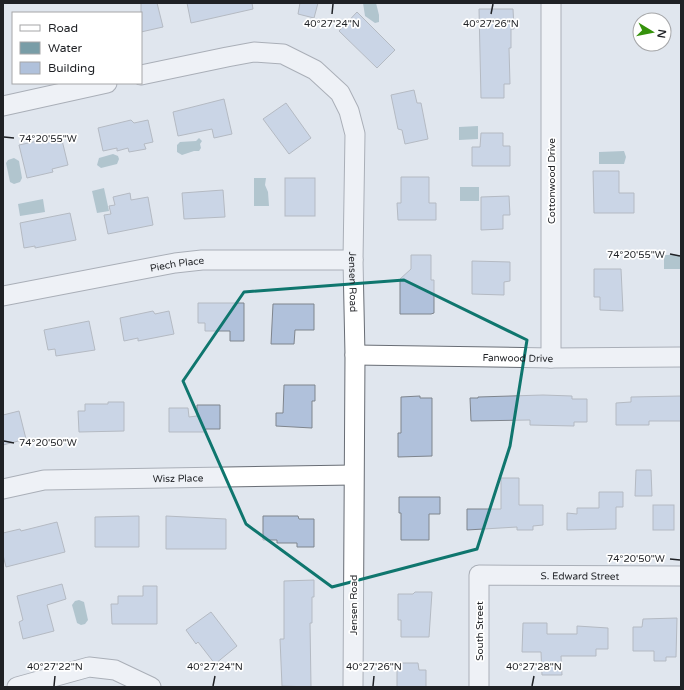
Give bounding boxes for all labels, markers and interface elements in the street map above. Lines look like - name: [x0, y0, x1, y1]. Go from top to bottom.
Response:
- legend: [12, 12, 142, 84]
- north arrow: [632, 12, 672, 52]
- text: 40°27'24"N: [304, 18, 360, 30]
- text: 40°27'26"N: [463, 18, 519, 30]
- text: Road: [48, 21, 78, 35]
- text: N: [654, 28, 669, 39]
- text: Water: [48, 41, 83, 55]
- text: Building: [48, 61, 95, 75]
- text: 74°20'55"W: [19, 133, 77, 145]
- street label: Cottonwood Drive: [546, 138, 558, 224]
- text: 74°20'55"W: [607, 249, 665, 261]
- street label: Jensen Road: [346, 251, 359, 312]
- street label: Piech Place: [149, 255, 205, 275]
- street label: Fanwood Drive: [483, 352, 554, 365]
- text: 74°20'50"W: [19, 437, 77, 449]
- street label: Wisz Place: [153, 472, 204, 485]
- text: 74°20'50"W: [607, 553, 665, 565]
- street label: S. Edward Street: [541, 570, 620, 583]
- street label: Jensen Road: [348, 575, 360, 635]
- street label: South Street: [474, 601, 486, 661]
- text: 40°27'22"N: [27, 661, 83, 673]
- text: 40°27'24"N: [187, 661, 243, 673]
- text: 40°27'26"N: [346, 661, 402, 673]
- text: 40°27'28"N: [506, 661, 562, 673]

